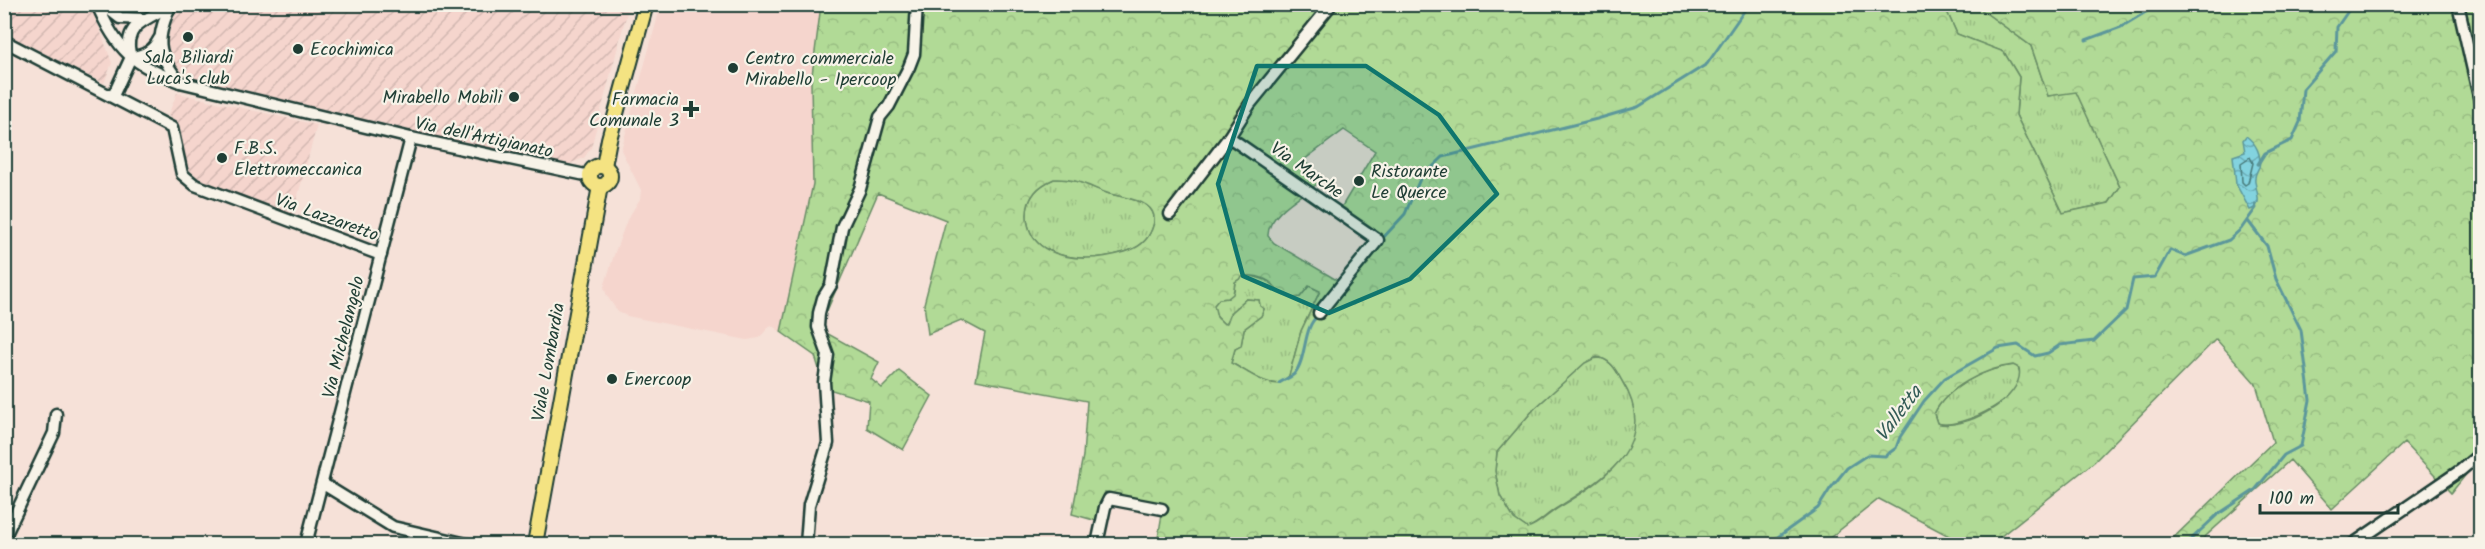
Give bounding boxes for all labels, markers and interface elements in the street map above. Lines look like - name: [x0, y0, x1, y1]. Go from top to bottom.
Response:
- marker: Sala Biliardi Luca's club: [181, 30, 195, 44]
- place label: Ecochimica: [310, 36, 394, 65]
- marker: Ecochimica: [291, 42, 305, 56]
- place label: Sala Biliardi Luca's club: [143, 44, 234, 94]
- place label: Centro commerciale Mirabello - Ipercoop: [745, 45, 897, 95]
- marker: Centro commerciale Mirabello - Ipercoop: [726, 61, 740, 75]
- place label: Mirabello Mobili: [383, 84, 503, 113]
- place label: Farmacia Comunale 3: [589, 86, 679, 136]
- marker: Mirabello Mobili: [507, 90, 521, 104]
- marker: Farmacia Comunale 3: [684, 102, 698, 116]
- street label: Via dell'Artigianato: [412, 110, 555, 167]
- place label: F.B.S. Elettromeccanica: [234, 135, 362, 185]
- street label: Via Marche: [1263, 135, 1349, 207]
- marker: F.B.S. Elettromeccanica: [215, 151, 229, 165]
- place label: Ristorante Le Querce: [1371, 158, 1448, 208]
- marker: Ristorante Le Querce: [1352, 174, 1366, 188]
- street label: Via Lazzaretto: [271, 186, 382, 251]
- street label: Via Michelangelo: [315, 273, 374, 402]
- street label: Viale Lombardia: [525, 301, 574, 424]
- place label: Enercoop: [624, 366, 691, 395]
- marker: Enercoop: [605, 372, 619, 386]
- water label: Valletta: [1868, 378, 1933, 449]
- scale bar: [2260, 477, 2398, 515]
- text: 100 m: [2269, 485, 2314, 514]

